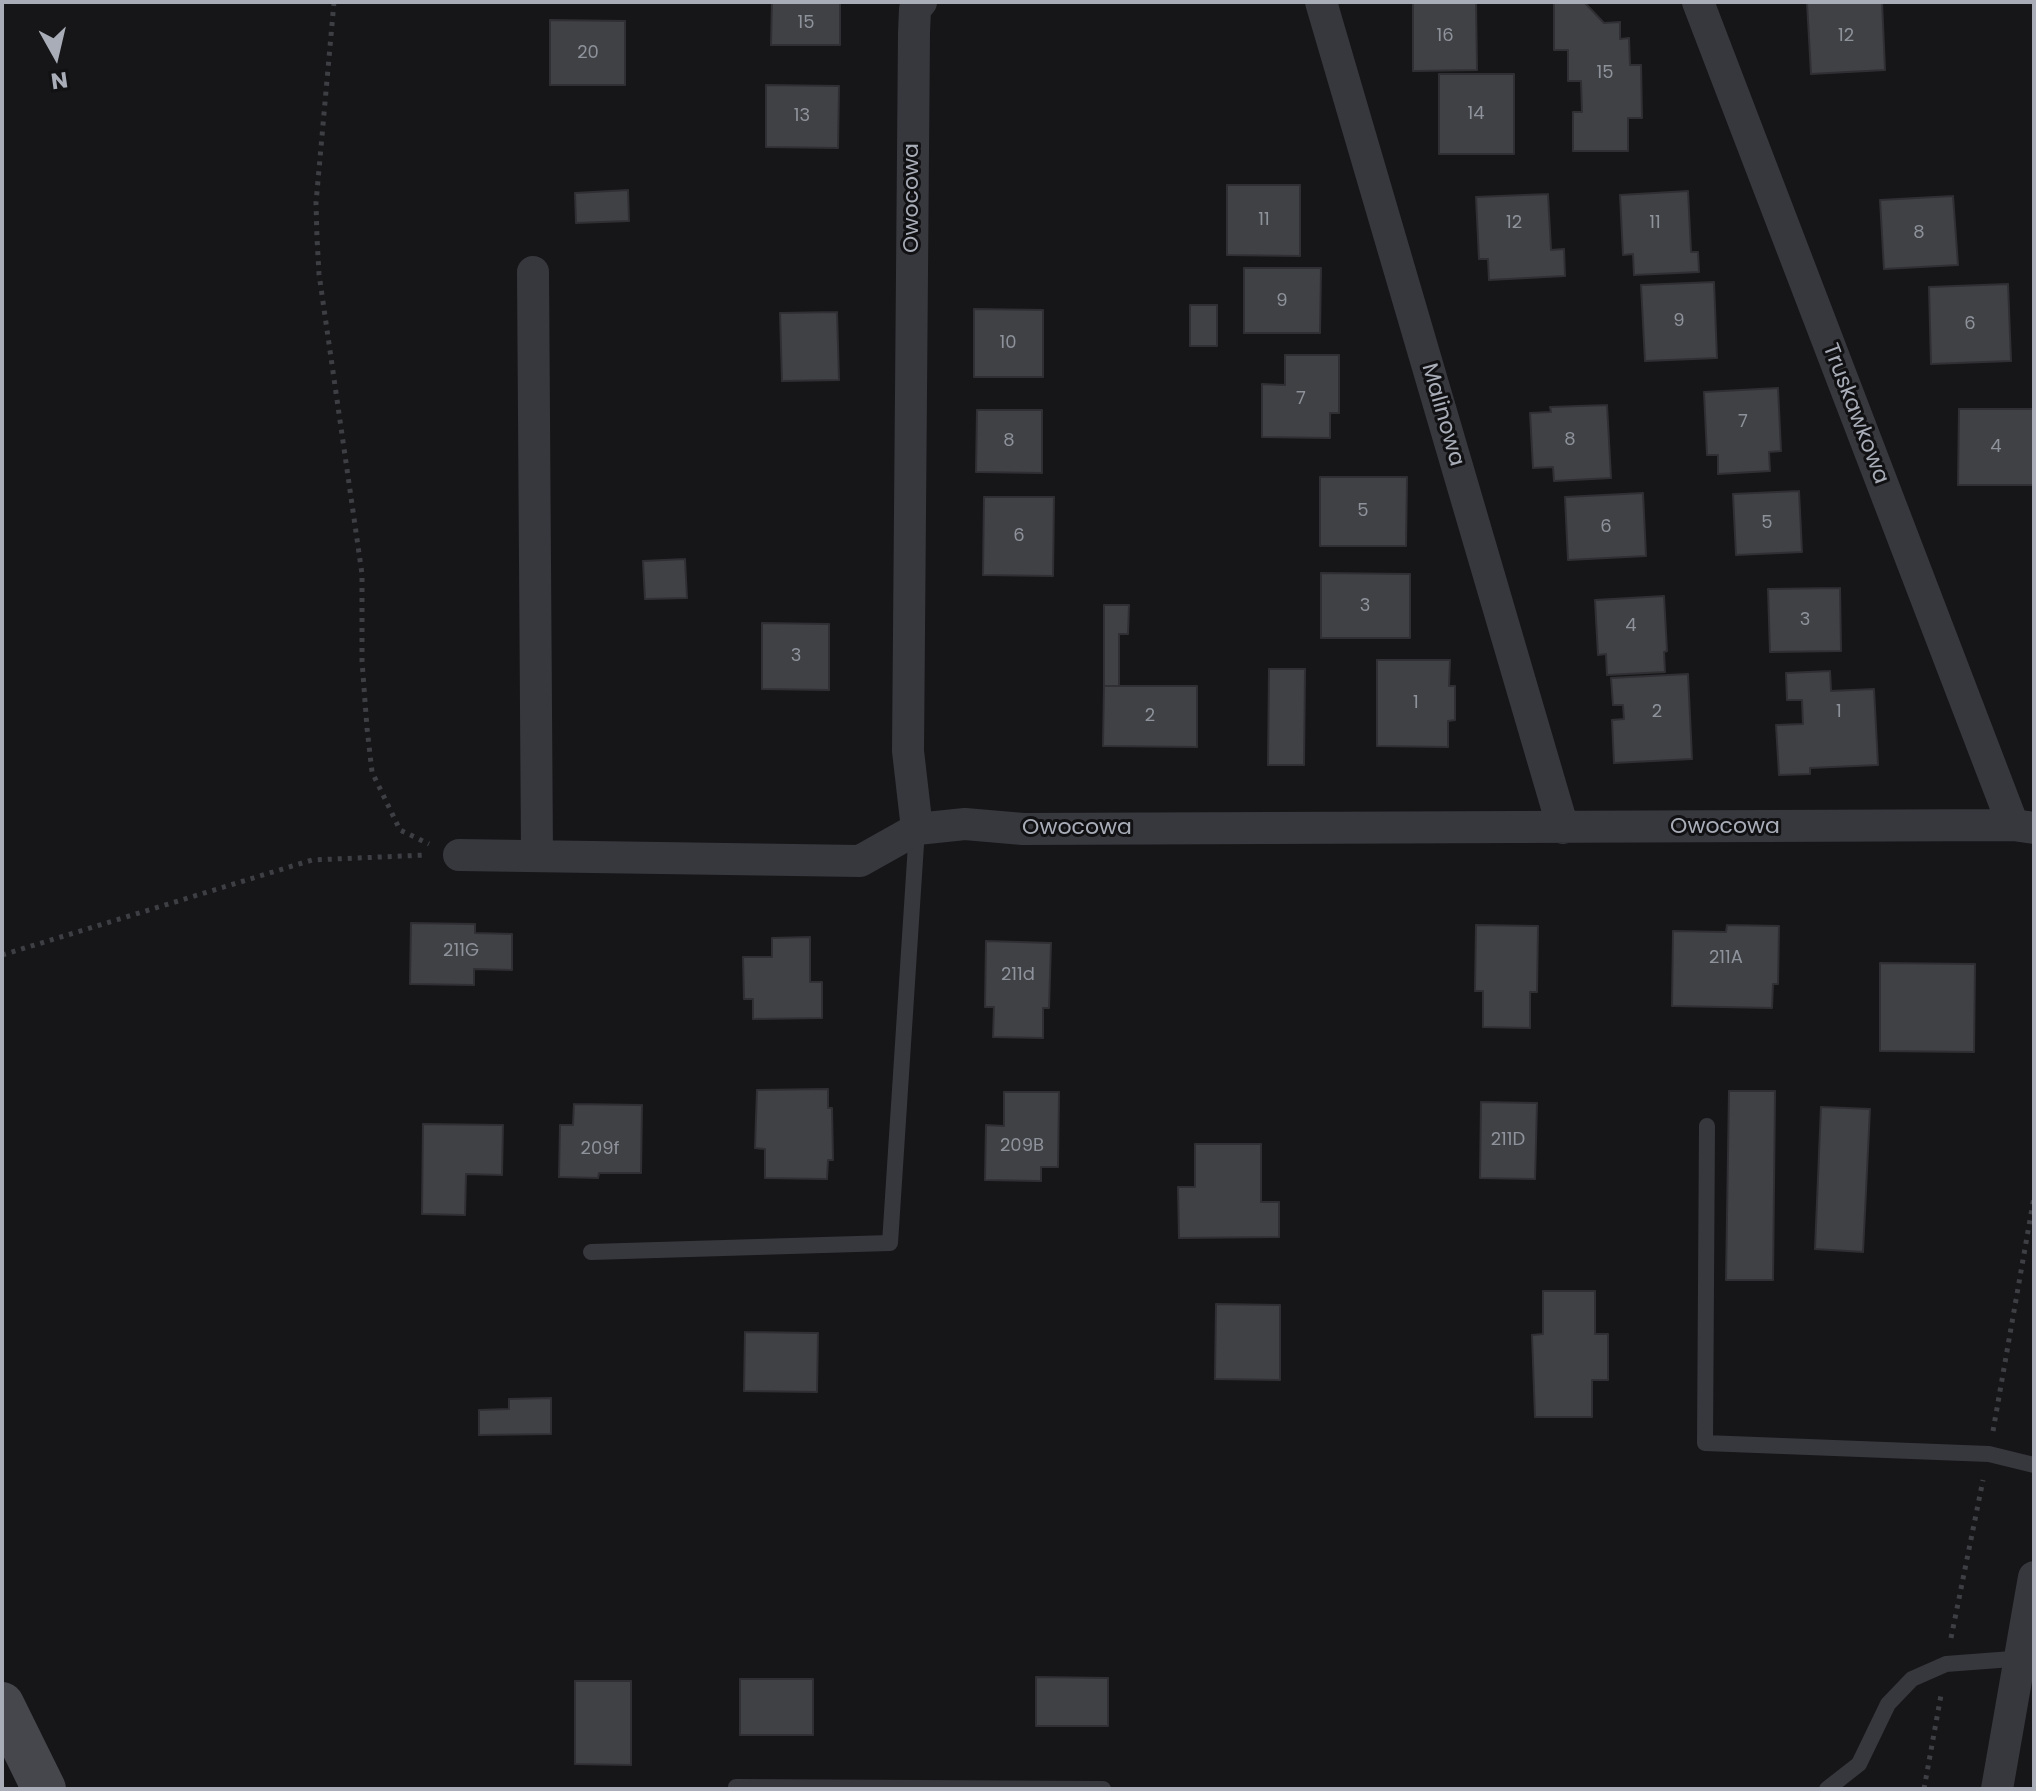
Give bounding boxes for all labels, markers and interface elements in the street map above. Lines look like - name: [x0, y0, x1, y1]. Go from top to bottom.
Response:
- house number: 15: [797, 12, 815, 34]
- north arrow: [16, 16, 96, 96]
- house number: 16: [1436, 25, 1454, 47]
- house number: 12: [1838, 25, 1854, 47]
- house number: 20: [577, 42, 599, 64]
- house number: 15: [1596, 62, 1614, 84]
- text: N: [49, 64, 70, 97]
- house number: 14: [1467, 103, 1485, 125]
- house number: 13: [794, 105, 810, 127]
- street label: Owocowa: [899, 143, 925, 253]
- house number: 11: [1258, 209, 1270, 231]
- house number: 12: [1506, 212, 1522, 234]
- house number: 11: [1649, 212, 1661, 234]
- house number: 8: [1913, 222, 1925, 244]
- house number: 9: [1276, 290, 1288, 312]
- house number: 9: [1673, 310, 1685, 332]
- house number: 6: [1964, 313, 1976, 335]
- house number: 10: [999, 332, 1017, 354]
- street label: Truskawkowa: [1816, 340, 1894, 488]
- street label: Malinowa: [1415, 361, 1469, 469]
- house number: 7: [1296, 388, 1306, 410]
- house number: 7: [1738, 411, 1748, 433]
- house number: 8: [1564, 429, 1576, 451]
- house number: 8: [1003, 430, 1015, 452]
- house number: 4: [1990, 436, 2002, 458]
- house number: 5: [1357, 500, 1369, 522]
- house number: 5: [1761, 512, 1773, 534]
- house number: 6: [1600, 516, 1612, 538]
- house number: 6: [1013, 525, 1025, 547]
- house number: 3: [1360, 595, 1370, 617]
- house number: 3: [1800, 609, 1810, 631]
- house number: 4: [1625, 615, 1637, 637]
- house number: 3: [791, 645, 801, 667]
- house number: 1: [1413, 692, 1419, 714]
- house number: 2: [1652, 701, 1662, 723]
- house number: 1: [1836, 701, 1842, 723]
- house number: 2: [1145, 705, 1155, 727]
- street label: Owocowa: [1670, 814, 1780, 840]
- street label: Owocowa: [1022, 815, 1132, 841]
- house number: 211G: [443, 940, 479, 962]
- house number: 211A: [1709, 947, 1743, 969]
- house number: 211d: [1001, 964, 1035, 986]
- house number: 211D: [1491, 1129, 1525, 1151]
- house number: 209B: [1000, 1135, 1044, 1157]
- house number: 209f: [581, 1138, 619, 1160]

